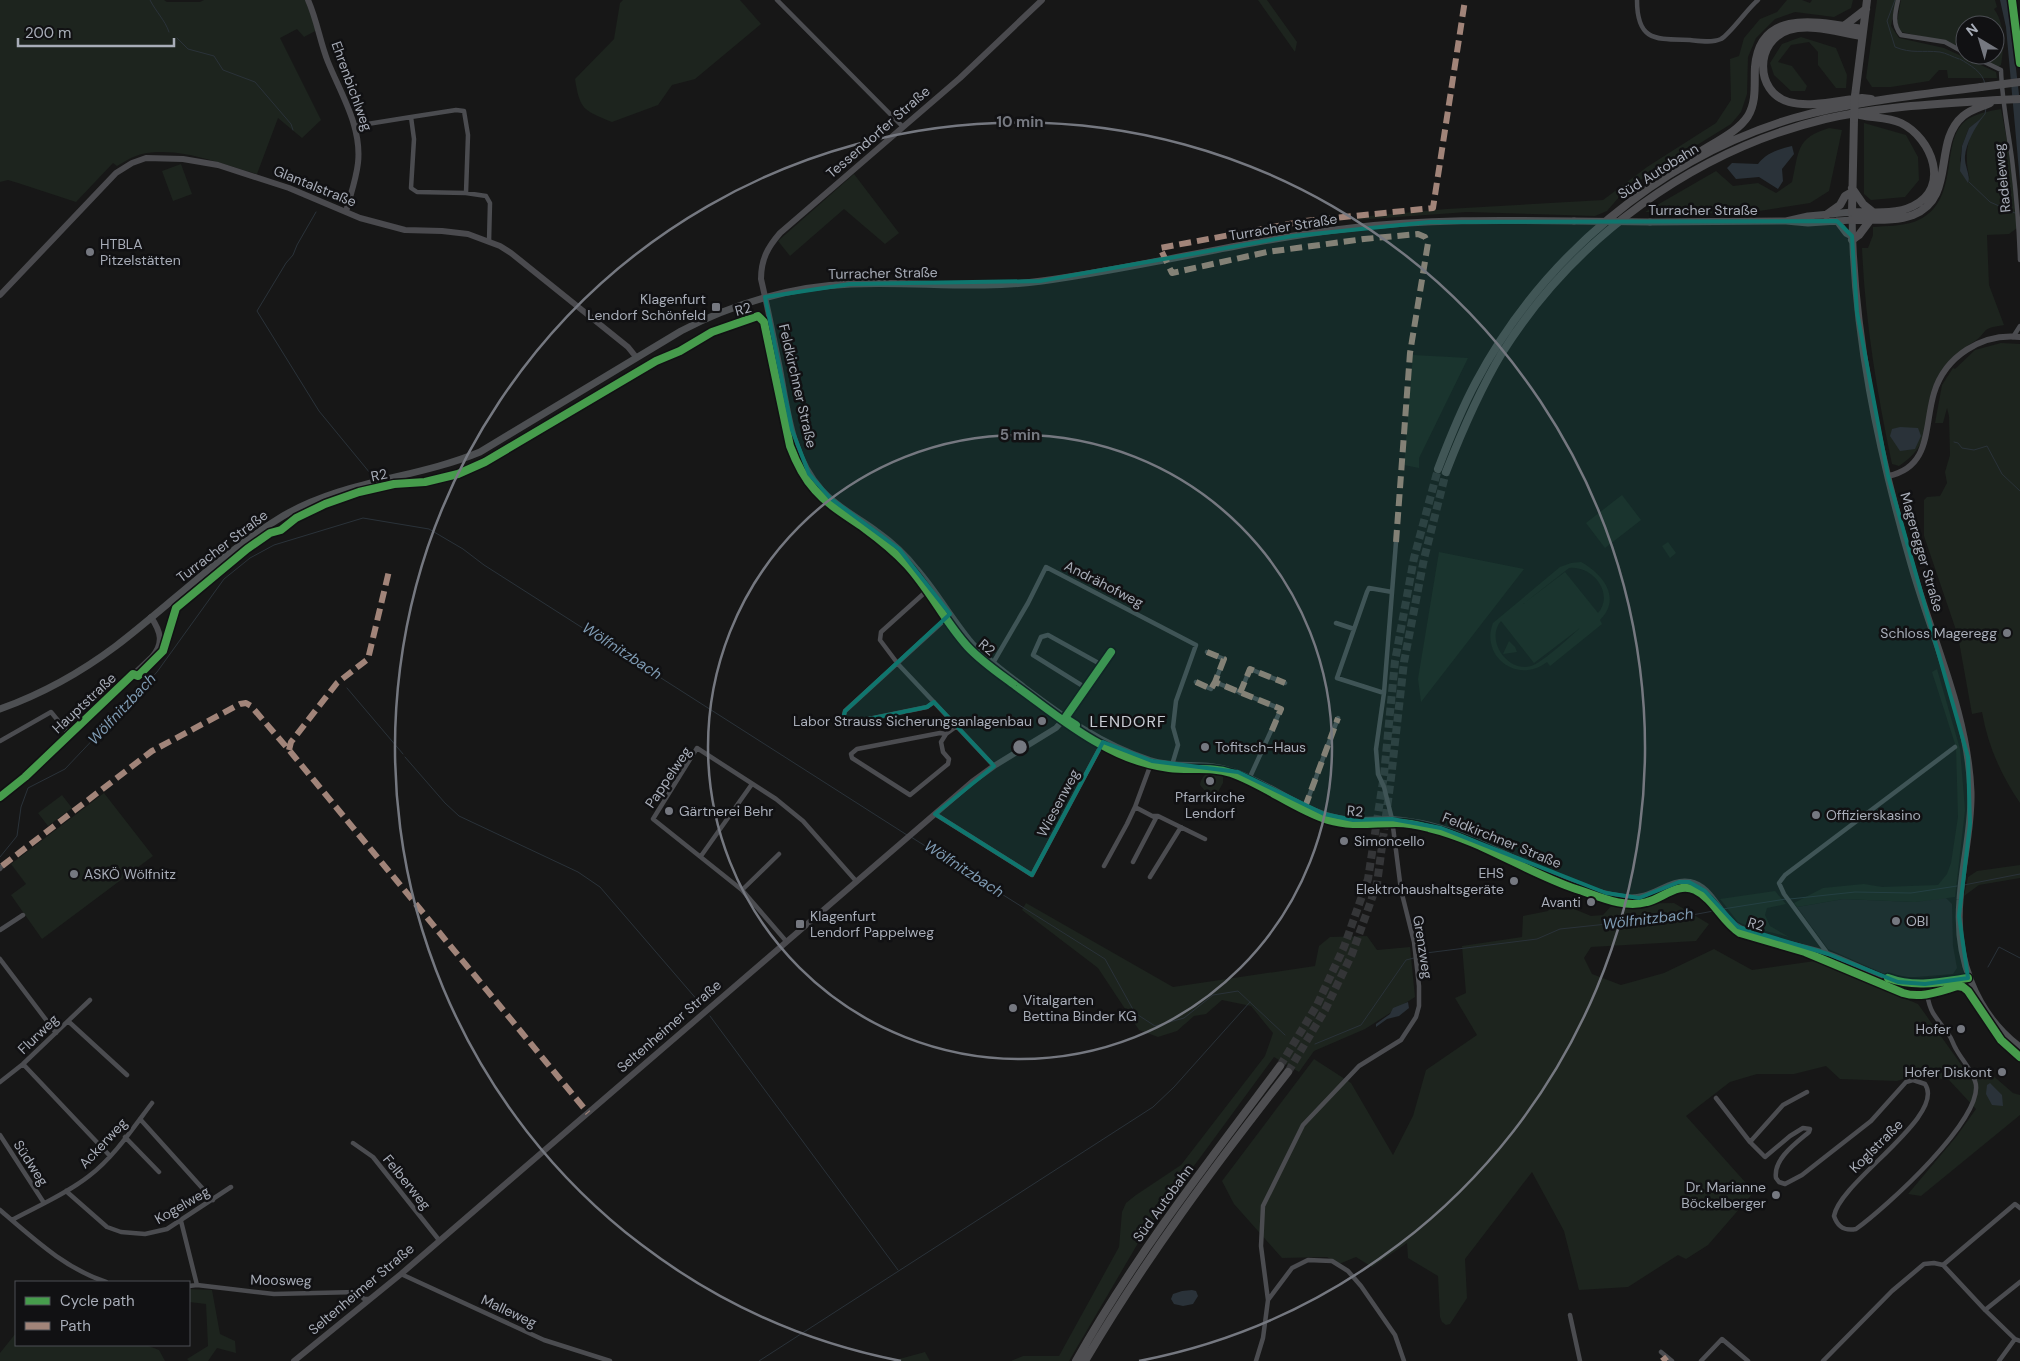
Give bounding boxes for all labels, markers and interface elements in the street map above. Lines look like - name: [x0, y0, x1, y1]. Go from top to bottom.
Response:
- scale bar: [18, 15, 174, 47]
- north arrow: [1955, 15, 2005, 65]
- text: N: [1962, 20, 1982, 40]
- text: 200 m: [25, 23, 71, 43]
- street label: Ehrenbichlweg: [327, 39, 377, 134]
- street label: Tessendorfer Straße: [822, 82, 934, 182]
- text: 10 min: [996, 112, 1044, 132]
- street label: Süd Autobahn: [1614, 139, 1702, 203]
- street label: Radeleweg: [1989, 142, 2015, 213]
- street label: Glantalstraße: [271, 161, 359, 211]
- street label: Turracher Straße: [1648, 201, 1758, 219]
- street label: Turracher Straße: [1228, 210, 1339, 244]
- place label: HTBLA Pitzelstätten: [100, 235, 181, 269]
- marker: HTBLA Pitzelstätten: [84, 246, 96, 258]
- street label: Turracher Straße: [828, 263, 938, 283]
- place label: Klagenfurt Lendorf Schönfeld: [587, 290, 706, 324]
- street label: R2: [733, 298, 753, 320]
- marker: Klagenfurt Lendorf Schönfeld: [710, 301, 722, 313]
- street label: Feldkirchner Straße: [775, 322, 821, 450]
- text: 5 min: [1000, 425, 1040, 445]
- street label: R2: [369, 464, 389, 486]
- street label: Mageregger Straße: [1896, 490, 1948, 614]
- street label: Turracher Straße: [173, 506, 271, 586]
- street label: Andrähofweg: [1062, 556, 1147, 612]
- water label: Wölfnitzbach: [578, 618, 666, 684]
- place label: Schloss Mageregg: [1880, 624, 1997, 642]
- marker: Schloss Mageregg: [2001, 627, 2013, 639]
- street label: R2: [975, 635, 999, 659]
- street label: Hauptstraße: [48, 669, 120, 737]
- water label: Wölfnitzbach: [84, 669, 161, 749]
- district label: LENDORF: [1090, 711, 1166, 732]
- place label: Labor Strauss Sicherungsanlagenbau: [793, 712, 1032, 730]
- marker: Labor Strauss Sicherungsanlagenbau: [1036, 715, 1048, 727]
- centre of rings: [1011, 738, 1029, 756]
- place label: Tofitsch-Haus: [1215, 738, 1306, 756]
- marker: Tofitsch-Haus: [1199, 741, 1211, 753]
- street label: Pappelweg: [641, 743, 695, 811]
- street label: Wiesenweg: [1033, 766, 1083, 840]
- marker: Pfarrkirche Lendorf: [1204, 775, 1216, 787]
- place label: Pfarrkirche Lendorf: [1175, 788, 1245, 822]
- street label: R2: [1346, 801, 1364, 821]
- place label: Gärtnerei Behr: [679, 802, 773, 820]
- marker: Gärtnerei Behr: [663, 805, 675, 817]
- place label: Offizierskasino: [1826, 806, 1921, 824]
- street label: Feldkirchner Straße: [1440, 808, 1564, 872]
- marker: Offizierskasino: [1810, 809, 1822, 821]
- place label: Simoncello: [1354, 832, 1425, 850]
- marker: Simoncello: [1338, 835, 1350, 847]
- water label: Wölfnitzbach: [920, 836, 1008, 902]
- place label: EHS Elektrohaushaltsgeräte: [1356, 864, 1504, 898]
- place label: ASKÖ Wölfnitz: [84, 865, 176, 883]
- marker: ASKÖ Wölfnitz: [68, 868, 80, 880]
- marker: EHS Elektrohaushaltsgeräte: [1508, 875, 1520, 887]
- place label: Avanti: [1541, 893, 1581, 911]
- marker: Avanti: [1585, 896, 1597, 908]
- water label: Wölfnitzbach: [1602, 903, 1695, 934]
- place label: Klagenfurt Lendorf Pappelweg: [810, 907, 934, 941]
- place label: OBI: [1906, 912, 1929, 930]
- street label: R2: [1746, 913, 1766, 935]
- street label: Grenzweg: [1409, 914, 1437, 980]
- marker: OBI: [1890, 915, 1902, 927]
- marker: Klagenfurt Lendorf Pappelweg: [794, 918, 806, 930]
- street label: Seltenheimer Straße: [613, 976, 725, 1076]
- place label: Vitalgarten Bettina Binder KG: [1023, 991, 1137, 1025]
- marker: Vitalgarten Bettina Binder KG: [1007, 1002, 1019, 1014]
- street label: Flurweg: [14, 1010, 62, 1058]
- place label: Hofer: [1916, 1020, 1951, 1038]
- marker: Hofer: [1955, 1023, 1967, 1035]
- place label: Hofer Diskont: [1904, 1063, 1992, 1081]
- marker: Hofer Diskont: [1996, 1066, 2008, 1078]
- street label: Ackerweg: [75, 1114, 131, 1172]
- street label: Koglstraße: [1845, 1115, 1907, 1177]
- street label: Südweg: [10, 1137, 53, 1189]
- street label: Felberweg: [379, 1151, 435, 1214]
- street label: Süd Autobahn: [1129, 1161, 1197, 1245]
- place label: Dr. Marianne Böckelberger: [1681, 1178, 1766, 1212]
- street label: Kogelweg: [151, 1182, 213, 1228]
- marker: Dr. Marianne Böckelberger: [1770, 1189, 1782, 1201]
- street label: Seltenheimer Straße: [304, 1239, 418, 1339]
- street label: Moosweg: [250, 1270, 312, 1290]
- legend: [15, 1281, 190, 1346]
- street label: Malleweg: [478, 1290, 540, 1332]
- text: Cycle path: [60, 1291, 135, 1311]
- text: Path: [60, 1316, 91, 1336]

